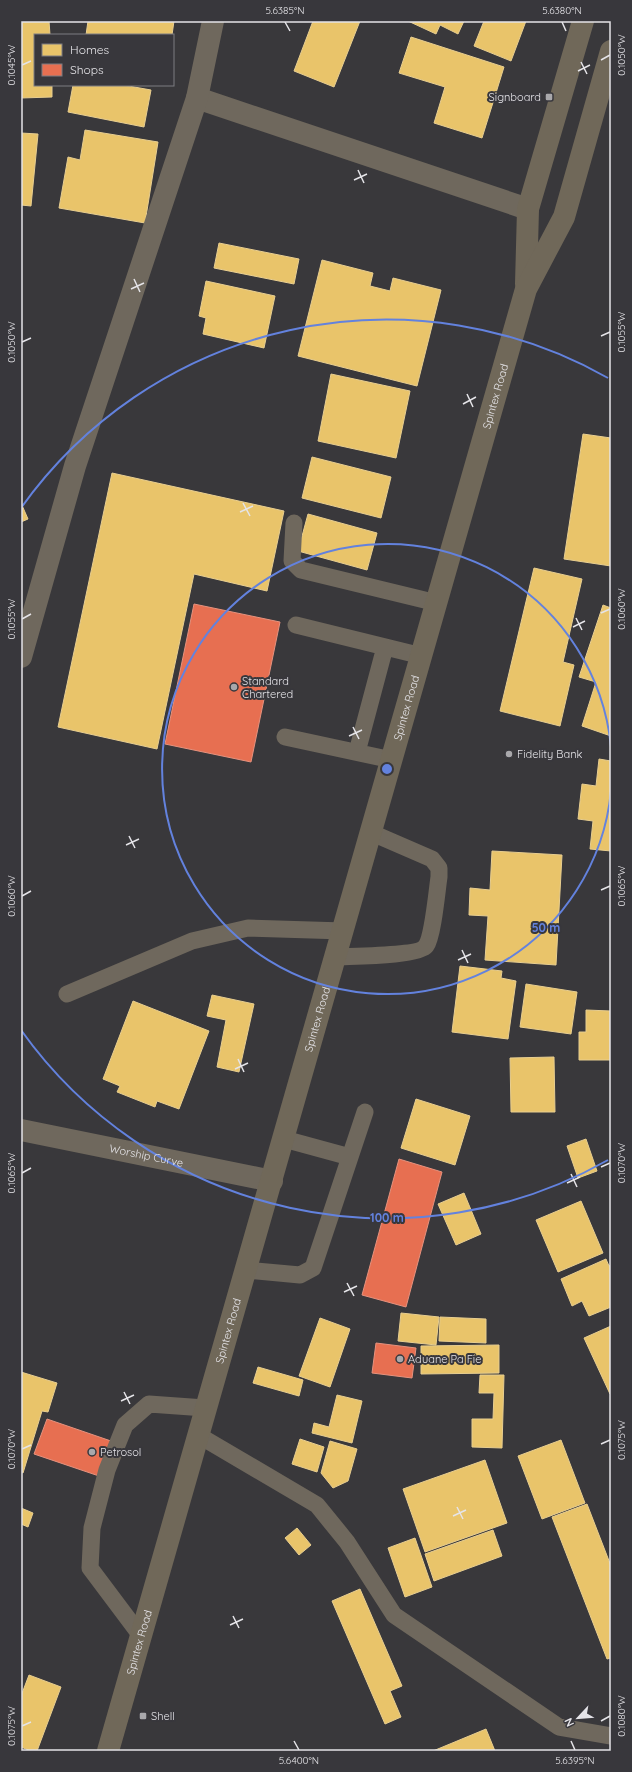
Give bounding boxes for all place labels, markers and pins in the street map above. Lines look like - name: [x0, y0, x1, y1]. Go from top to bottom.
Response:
- place label: Signboard: [489, 90, 541, 104]
- marker: Signboard: [544, 92, 554, 102]
- place label: Standard Chartered: [242, 674, 293, 701]
- marker: Standard Chartered: [229, 682, 239, 692]
- place label: Fidelity Bank: [517, 747, 583, 761]
- marker: Fidelity Bank: [504, 749, 514, 759]
- centre of rings: [380, 762, 394, 776]
- place label: Aduane Pa Fie: [408, 1352, 481, 1366]
- marker: Aduane Pa Fie: [395, 1354, 405, 1364]
- place label: Petrosol: [100, 1445, 141, 1459]
- marker: Petrosol: [87, 1447, 97, 1457]
- place label: Shell: [151, 1709, 175, 1723]
- marker: Shell: [138, 1711, 148, 1721]

